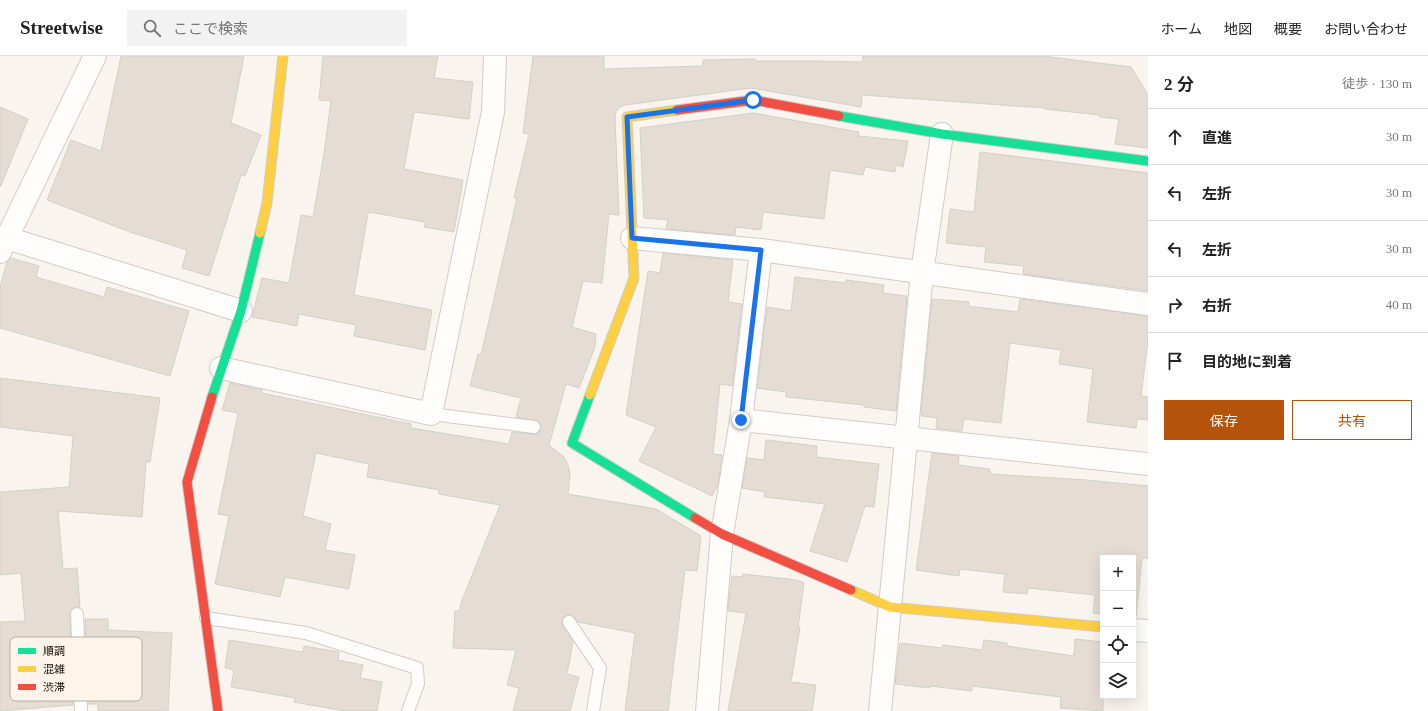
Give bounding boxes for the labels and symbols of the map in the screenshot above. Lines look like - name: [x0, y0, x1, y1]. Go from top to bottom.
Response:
- route start: [744, 91, 762, 109]
- route end: [732, 411, 750, 429]
- legend: [10, 637, 142, 701]
- text: 順調: [43, 645, 65, 657]
- text: 混雑: [43, 663, 65, 675]
- text: 渋滞: [43, 681, 65, 693]

